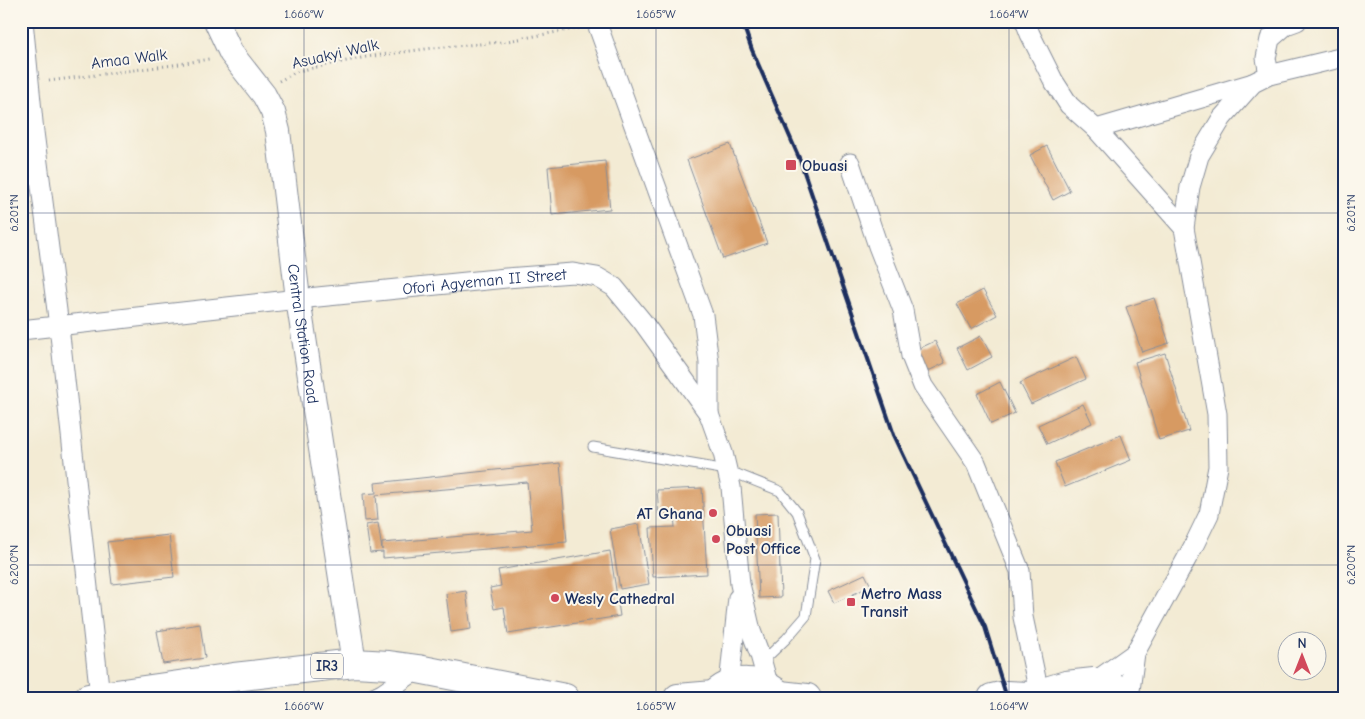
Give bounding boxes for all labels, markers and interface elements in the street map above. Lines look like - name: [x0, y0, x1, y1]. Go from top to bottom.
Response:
- text: 1.666°W: [284, 7, 324, 21]
- text: 1.665°W: [636, 7, 676, 21]
- text: 1.664°W: [990, 7, 1029, 21]
- street label: Asuakyi Walk: [290, 35, 381, 73]
- street label: Amaa Walk: [90, 45, 169, 73]
- place label: Obuasi: [802, 157, 848, 175]
- marker: Obuasi: [784, 158, 798, 172]
- text: 6.201°N: [7, 194, 21, 232]
- text: 6.201°N: [1344, 194, 1358, 232]
- street label: Central Station Road: [284, 263, 322, 405]
- street label: Ofori Agyeman II Street: [402, 265, 568, 298]
- place label: AT Ghana: [637, 505, 703, 523]
- marker: AT Ghana: [707, 507, 719, 519]
- place label: Obuasi Post Office: [726, 522, 801, 558]
- marker: Obuasi Post Office: [710, 533, 722, 545]
- text: 6.200°N: [7, 545, 21, 585]
- text: 6.200°N: [1344, 545, 1358, 585]
- place label: Metro Mass Transit: [861, 585, 942, 621]
- place label: Wesly Cathedral: [565, 590, 675, 608]
- marker: Wesly Cathedral: [549, 592, 561, 604]
- marker: Metro Mass Transit: [845, 596, 857, 608]
- north arrow: [1278, 632, 1328, 682]
- text: N: [1297, 635, 1307, 652]
- road number: IR3: [311, 654, 343, 678]
- text: 1.666°W: [284, 699, 324, 713]
- text: 1.665°W: [636, 699, 676, 713]
- text: 1.664°W: [990, 699, 1029, 713]

